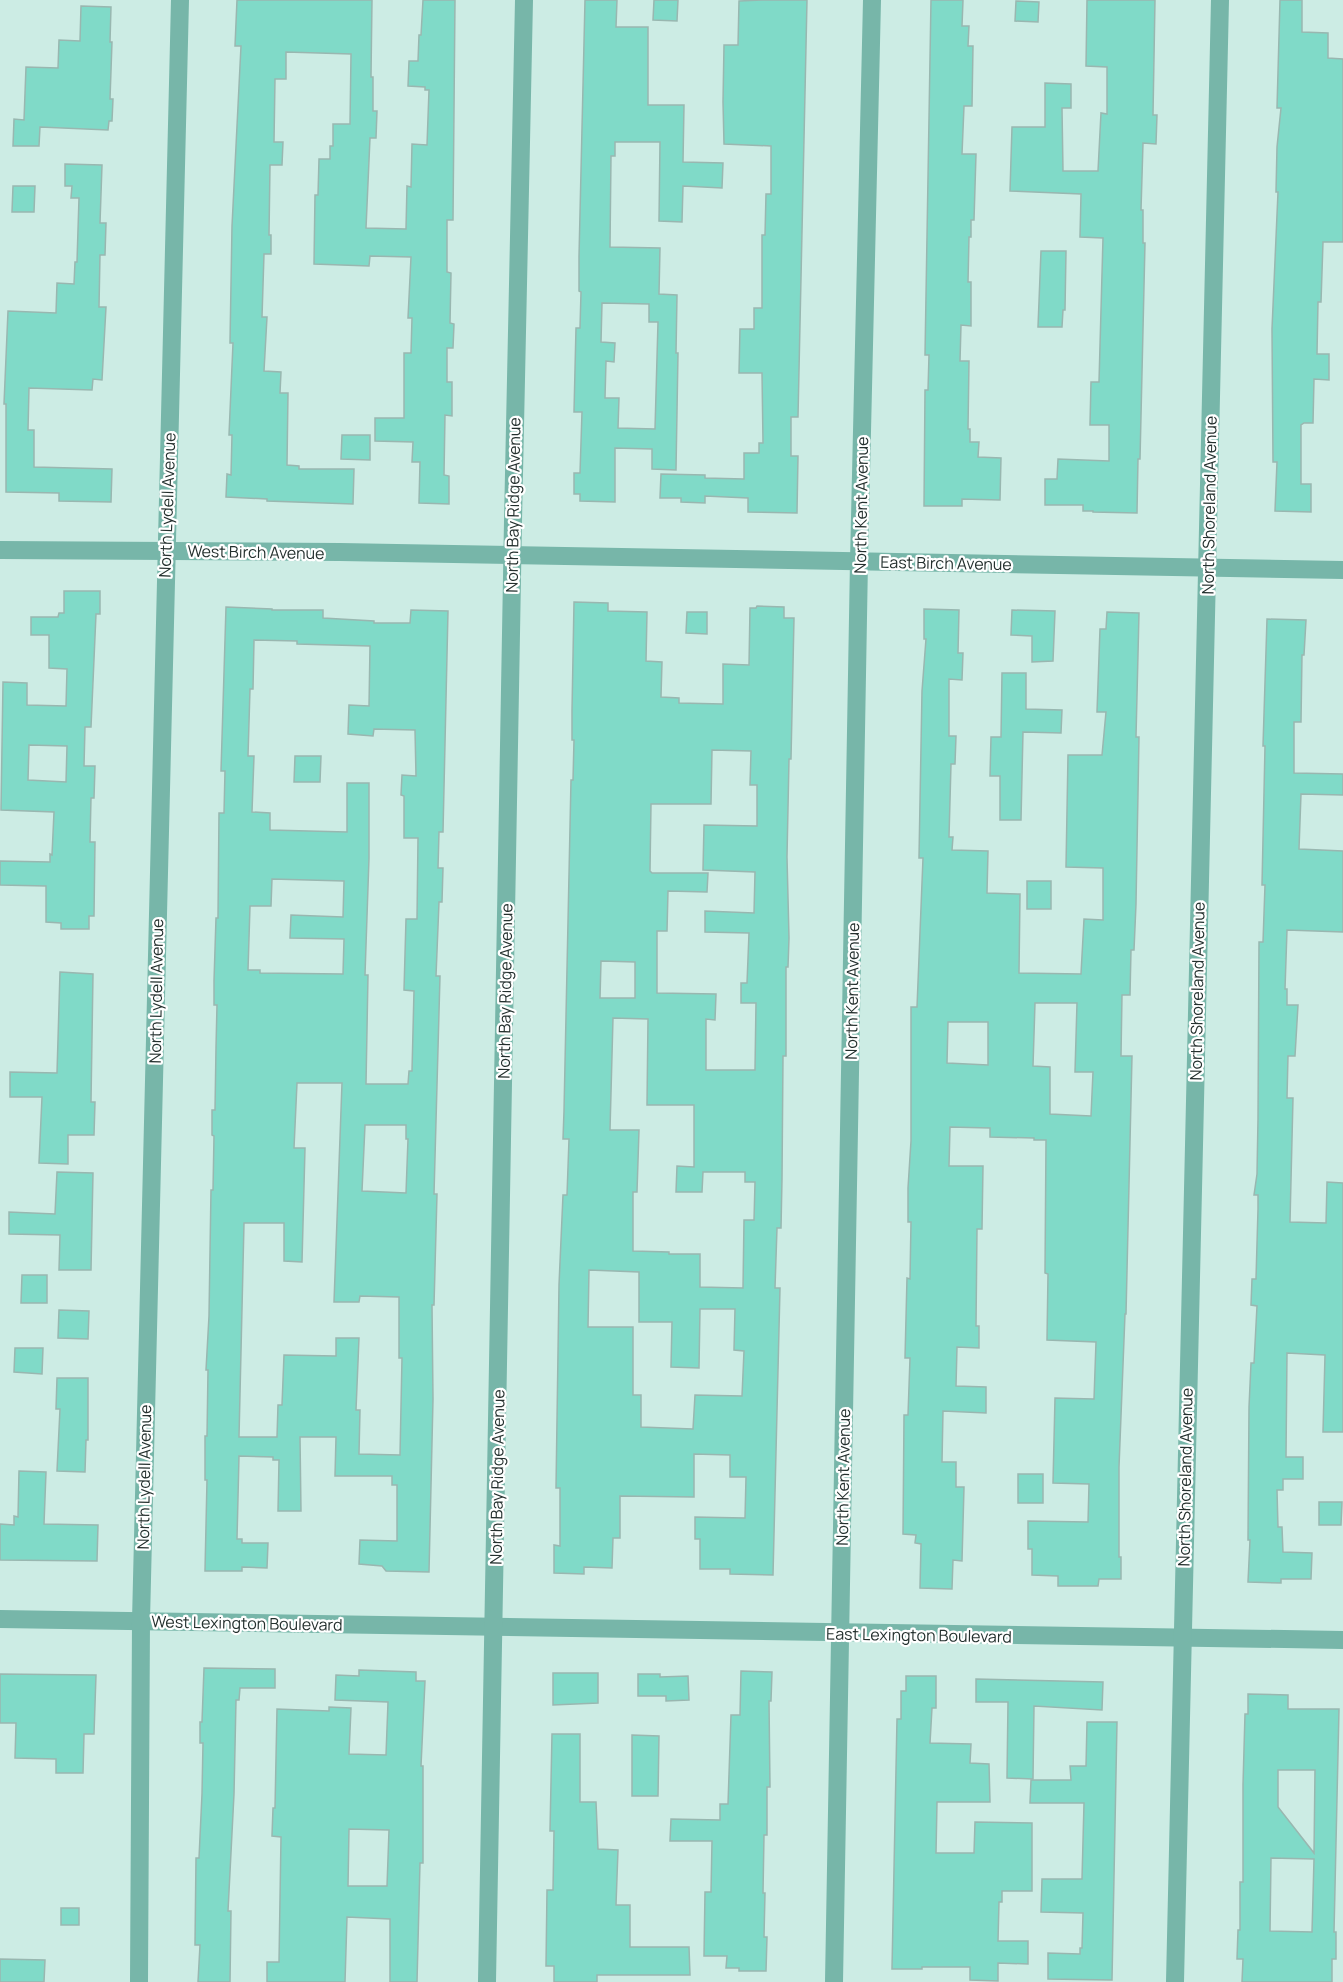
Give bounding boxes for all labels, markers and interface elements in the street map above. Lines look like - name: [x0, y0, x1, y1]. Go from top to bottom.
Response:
- street label: North Shoreland Avenue: [1196, 416, 1222, 594]
- street label: North Bay Ridge Avenue: [500, 417, 526, 593]
- street label: North Lydell Avenue: [153, 432, 181, 578]
- street label: North Kent Avenue: [849, 436, 873, 574]
- street label: West Birch Avenue: [187, 540, 325, 564]
- street label: East Birch Avenue: [880, 551, 1012, 575]
- street label: North Shoreland Avenue: [1184, 902, 1210, 1080]
- street label: North Bay Ridge Avenue: [492, 903, 518, 1079]
- street label: North Lydell Avenue: [144, 918, 168, 1064]
- street label: North Kent Avenue: [840, 922, 864, 1060]
- street label: North Shoreland Avenue: [1172, 1388, 1198, 1566]
- street label: North Bay Ridge Avenue: [484, 1389, 510, 1565]
- street label: North Lydell Avenue: [132, 1404, 156, 1550]
- street label: North Kent Avenue: [831, 1408, 855, 1546]
- street label: West Lexington Boulevard: [151, 1610, 343, 1636]
- street label: East Lexington Boulevard: [826, 1622, 1012, 1648]

